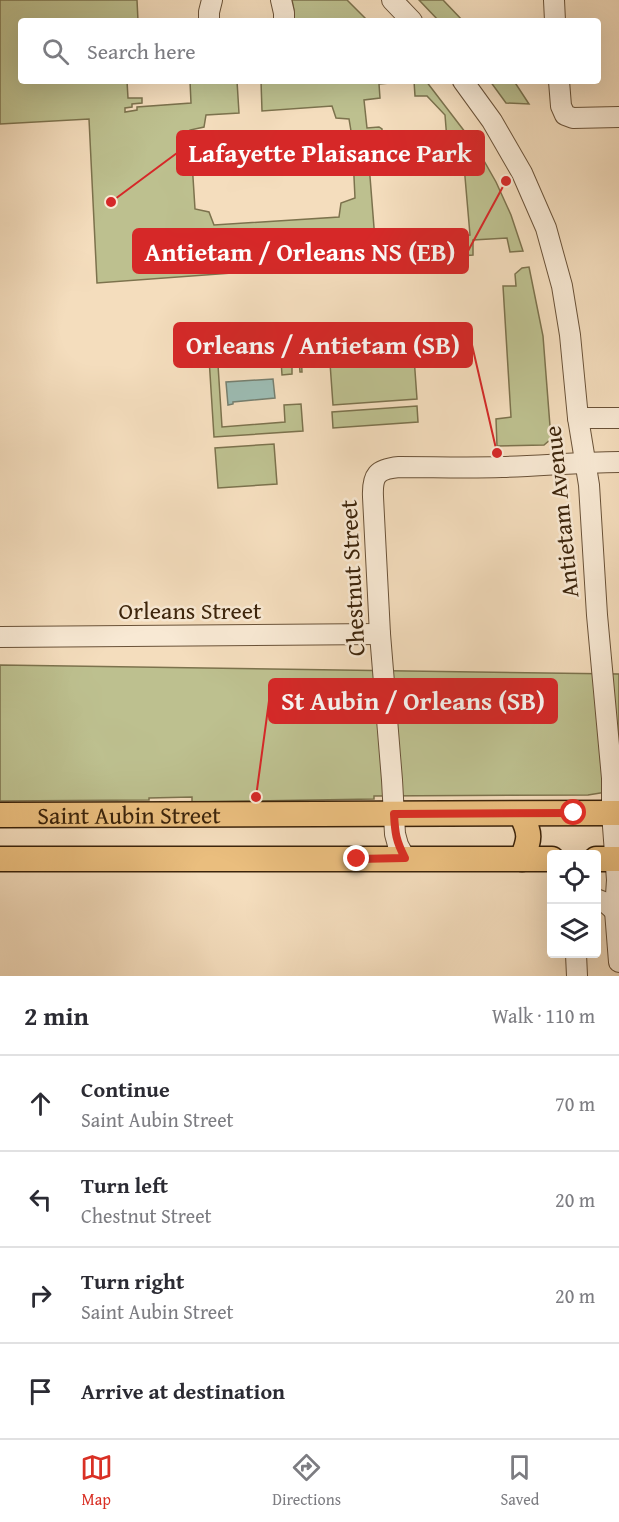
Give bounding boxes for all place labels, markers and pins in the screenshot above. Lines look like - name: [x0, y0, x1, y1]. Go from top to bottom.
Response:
- callout: Lafayette Plaisance Park: [177, 131, 484, 175]
- callout: Antietam / Orleans NS (EB): [133, 229, 468, 273]
- callout: Orleans / Antietam (SB): [174, 323, 472, 367]
- callout: St Aubin / Orleans (SB): [269, 679, 557, 723]

